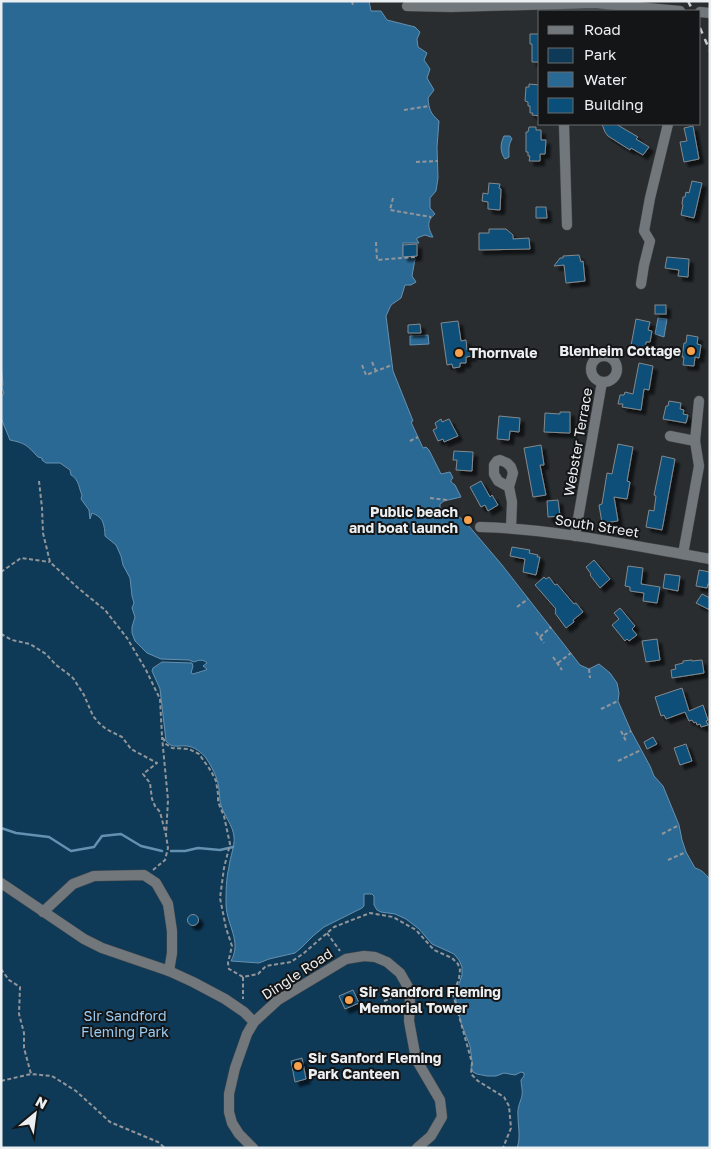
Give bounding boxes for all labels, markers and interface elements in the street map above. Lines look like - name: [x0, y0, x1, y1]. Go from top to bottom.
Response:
- legend: [538, 10, 701, 125]
- text: Road: [584, 20, 621, 38]
- text: Park: [584, 45, 617, 63]
- text: Water: [584, 70, 627, 88]
- text: Building: [584, 95, 644, 113]
- place label: Blenheim Cottage: [559, 342, 681, 359]
- place label: Thornvale: [469, 344, 538, 361]
- marker: Blenheim Cottage: [685, 345, 697, 357]
- marker: Thornvale: [453, 347, 465, 359]
- street label: Webster Terrace: [560, 386, 595, 497]
- place label: Public beach and boat launch: [349, 503, 458, 536]
- street label: South Street: [554, 510, 640, 541]
- marker: Public beach and boat launch: [462, 514, 474, 526]
- street label: Dingle Road: [258, 944, 335, 1003]
- place label: Sir Sandford Fleming Memorial Tower: [359, 983, 501, 1016]
- marker: Sir Sandford Fleming Memorial Tower: [343, 994, 355, 1006]
- park label: Sir Sandford Fleming Park: [81, 1007, 169, 1040]
- place label: Sir Sanford Fleming Park Canteen: [308, 1049, 441, 1082]
- marker: Sir Sanford Fleming Park Canteen: [292, 1060, 304, 1072]
- north arrow: [10, 1089, 60, 1139]
- text: N: [33, 1092, 50, 1112]

